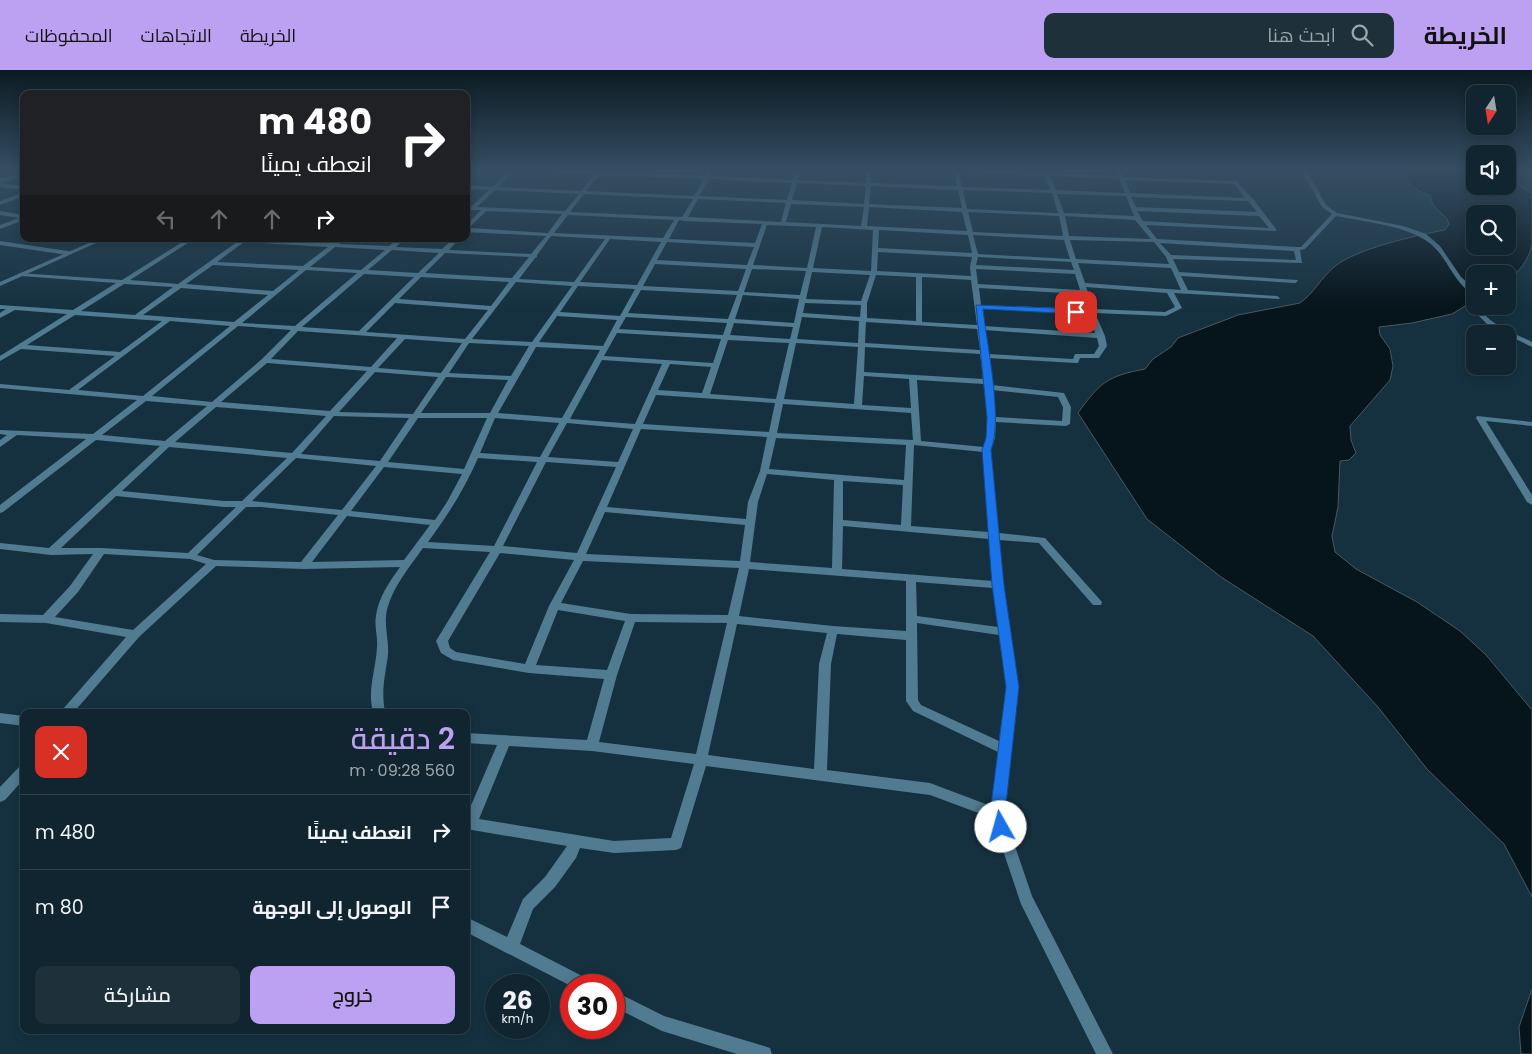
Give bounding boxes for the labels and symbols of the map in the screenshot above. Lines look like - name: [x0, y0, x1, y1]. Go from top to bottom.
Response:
- north arrow: [1466, 85, 1516, 135]
- pin: [1055, 291, 1097, 333]
- position arrow: [974, 800, 1026, 852]
- speed limit sign: 30: [560, 974, 625, 1039]

